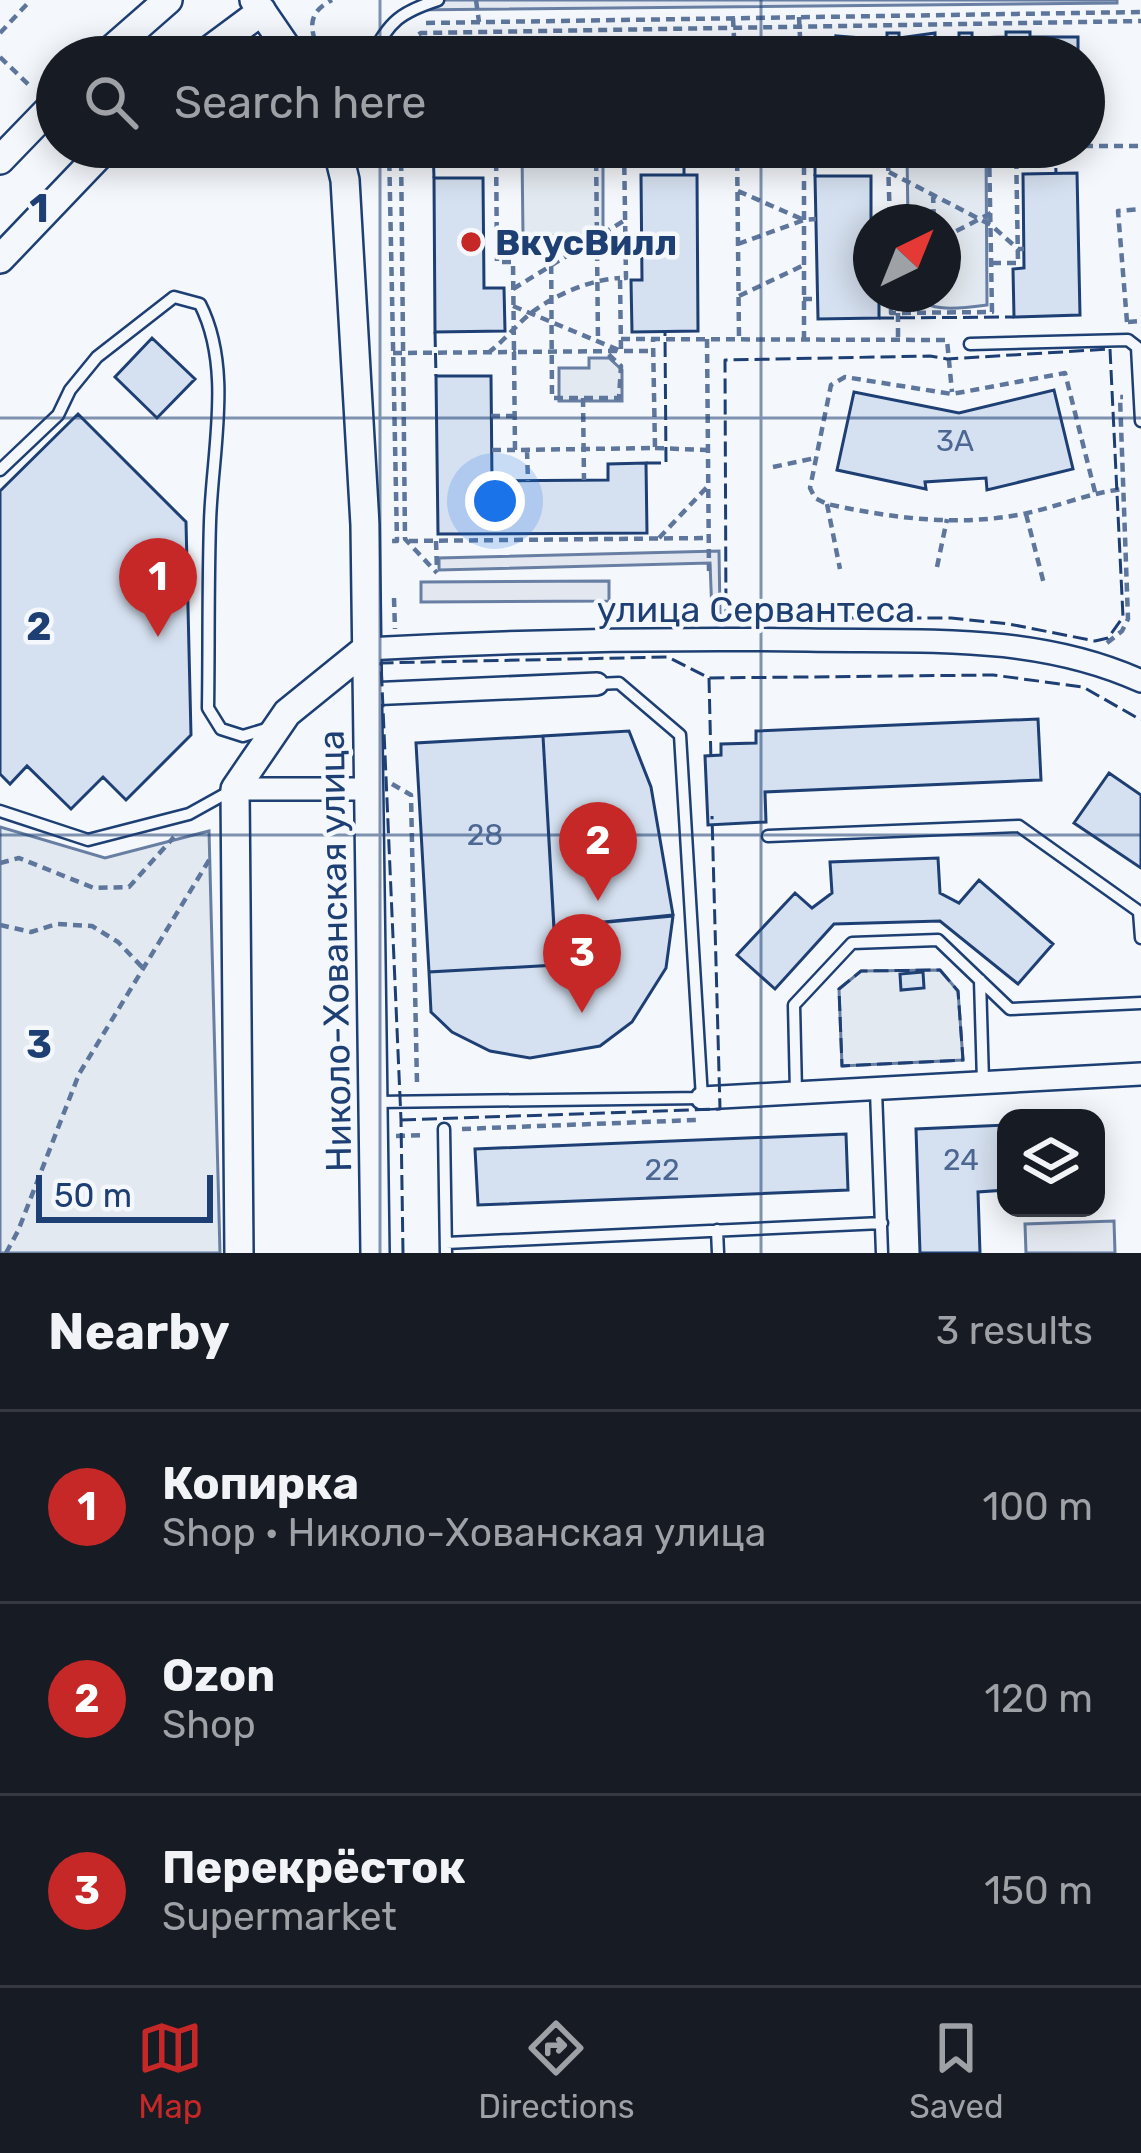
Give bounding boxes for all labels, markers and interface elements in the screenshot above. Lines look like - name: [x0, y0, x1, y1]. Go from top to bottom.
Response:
- search box: [36, 36, 1105, 168]
- icon: search: [78, 69, 144, 135]
- text: Search here: [174, 76, 426, 129]
- text: 1: [29, 186, 49, 232]
- north arrow: [853, 204, 961, 312]
- place label: ВкусВилл: [495, 221, 677, 264]
- marker: ВкусВилл: [458, 229, 484, 255]
- house number: 3А: [936, 423, 974, 459]
- your location: [465, 471, 525, 531]
- pin: 1: [119, 538, 197, 637]
- street label: улица Сервантеса: [597, 588, 915, 631]
- text: 2: [26, 604, 52, 650]
- street label: Николо-Хованская улица: [310, 730, 360, 1172]
- pin: 2: [559, 802, 637, 901]
- house number: 28: [467, 817, 503, 853]
- pin: 3: [543, 914, 621, 1013]
- text: 3: [26, 1022, 52, 1068]
- map controls: [997, 1109, 1105, 1217]
- button: layers: [997, 1109, 1105, 1217]
- house number: 24: [943, 1142, 979, 1178]
- house number: 22: [644, 1152, 680, 1188]
- scale bar: [36, 1169, 213, 1222]
- text: 50 m: [54, 1176, 132, 1215]
- text: Nearby: [48, 1301, 230, 1362]
- text: 3 results: [936, 1308, 1093, 1354]
- text: Копирка: [162, 1457, 359, 1510]
- text: 1: [77, 1484, 97, 1530]
- text: 100 m: [983, 1484, 1093, 1530]
- text: Shop · Николо-Хованская улица: [162, 1510, 766, 1556]
- text: Ozon: [162, 1649, 275, 1702]
- text: 2: [74, 1676, 100, 1722]
- text: 120 m: [984, 1676, 1093, 1722]
- text: Shop: [162, 1702, 256, 1748]
- text: Перекрёсток: [162, 1841, 466, 1894]
- text: 3: [74, 1868, 100, 1914]
- text: 150 m: [984, 1868, 1093, 1914]
- text: Supermarket: [162, 1894, 397, 1940]
- tab: Map: [137, 2015, 203, 2126]
- tab: Directions: [478, 2015, 635, 2126]
- tab: Saved: [909, 2015, 1004, 2126]

